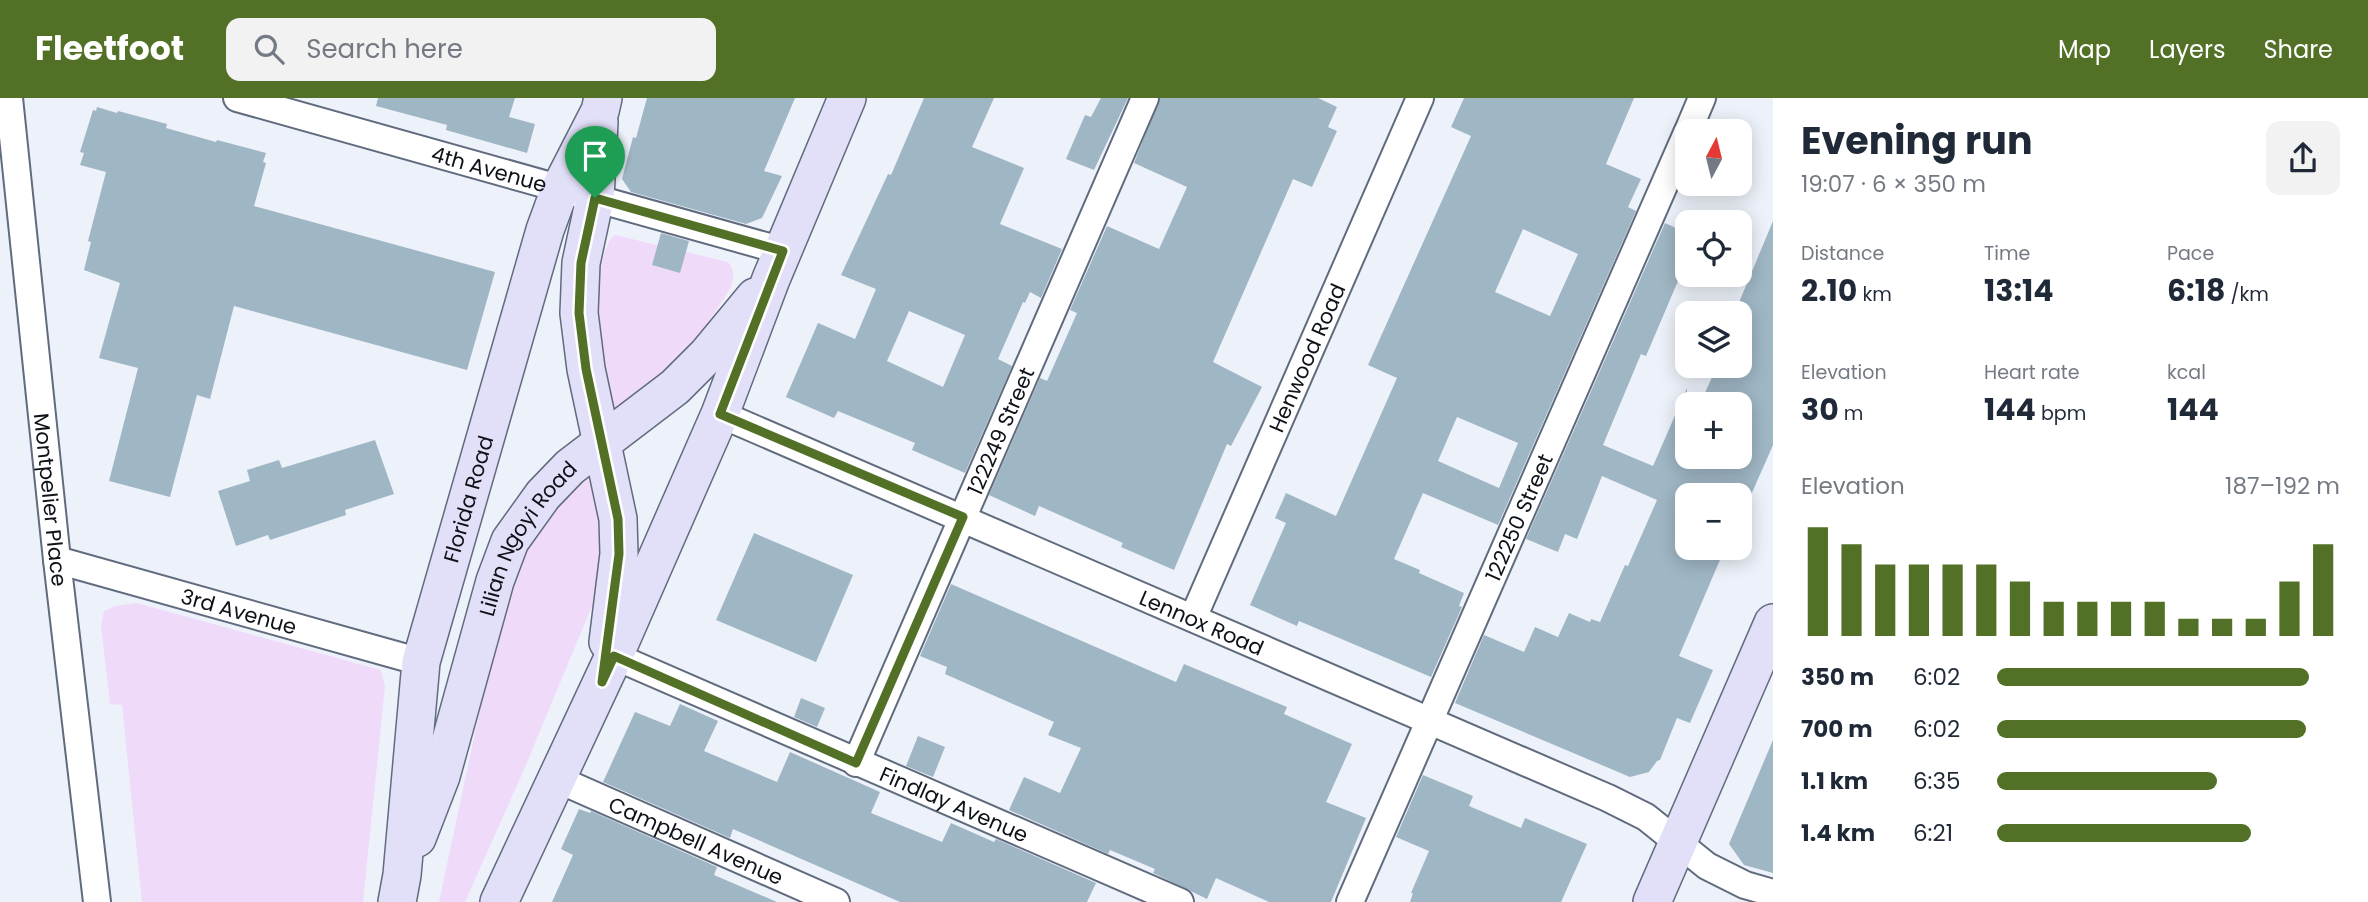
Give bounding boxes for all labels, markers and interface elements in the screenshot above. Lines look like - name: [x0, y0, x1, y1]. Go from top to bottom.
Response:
- search box: [226, 18, 716, 81]
- text: Fleetfoot: [35, 25, 184, 72]
- icon: search: [250, 30, 288, 68]
- text: Search here: [306, 31, 463, 67]
- text: Map: [2058, 33, 2111, 66]
- text: Layers: [2149, 33, 2225, 66]
- text: Share: [2263, 33, 2333, 66]
- text: Evening run: [1801, 114, 2033, 167]
- north arrow: [1675, 119, 1752, 196]
- map controls: [1675, 119, 1752, 560]
- button: share: [2266, 121, 2340, 195]
- pin: [565, 126, 625, 198]
- icon: arrive: [576, 137, 614, 175]
- street label: 4th Avenue: [428, 139, 550, 199]
- text: 19:07 · 6 × 350 m: [1801, 168, 1986, 200]
- button: locate: [1675, 210, 1752, 287]
- text: Distance: [1801, 240, 1884, 267]
- text: Time: [1984, 240, 2030, 267]
- text: Pace: [2167, 240, 2214, 267]
- text: 2.10: [1801, 269, 1857, 312]
- text: 13:14: [1984, 269, 2054, 312]
- text: 6:18: [2167, 269, 2225, 312]
- street label: Henwood Road: [1261, 279, 1352, 437]
- text: km: [1857, 281, 1892, 308]
- text: /km: [2225, 281, 2269, 308]
- button: layers: [1675, 301, 1752, 378]
- text: Elevation: [1801, 359, 1887, 386]
- text: Heart rate: [1984, 359, 2079, 386]
- text: kcal: [2167, 359, 2206, 386]
- street label: 122249 Street: [960, 363, 1041, 499]
- text: 30: [1801, 388, 1839, 431]
- text: 144: [1984, 388, 2036, 431]
- text: 144: [2167, 388, 2219, 431]
- button: +: [1675, 392, 1752, 469]
- text: m: [1839, 400, 1863, 427]
- text: bpm: [2036, 400, 2086, 427]
- street label: Montpelier Place: [27, 412, 74, 588]
- street label: Florida Road: [436, 432, 500, 566]
- street label: 122250 Street: [1478, 449, 1559, 586]
- street label: Lilian Ngoyi Road: [472, 454, 583, 619]
- text: Elevation: [1801, 470, 1905, 502]
- text: 187–192 m: [2225, 470, 2340, 502]
- button: −: [1675, 483, 1752, 560]
- street label: 3rd Avenue: [178, 581, 300, 641]
- street label: Lennox Road: [1135, 583, 1269, 662]
- text: 350 m: [1801, 661, 1874, 693]
- text: 6:02: [1913, 661, 1960, 693]
- text: 700 m: [1801, 713, 1873, 745]
- text: 6:02: [1913, 713, 1960, 745]
- street label: Findlay Avenue: [875, 759, 1033, 849]
- text: 1.1 km: [1801, 765, 1868, 797]
- text: 6:35: [1913, 765, 1961, 797]
- street label: Campbell Avenue: [604, 789, 788, 892]
- text: 1.4 km: [1801, 817, 1875, 849]
- text: 6:21: [1913, 817, 1953, 849]

